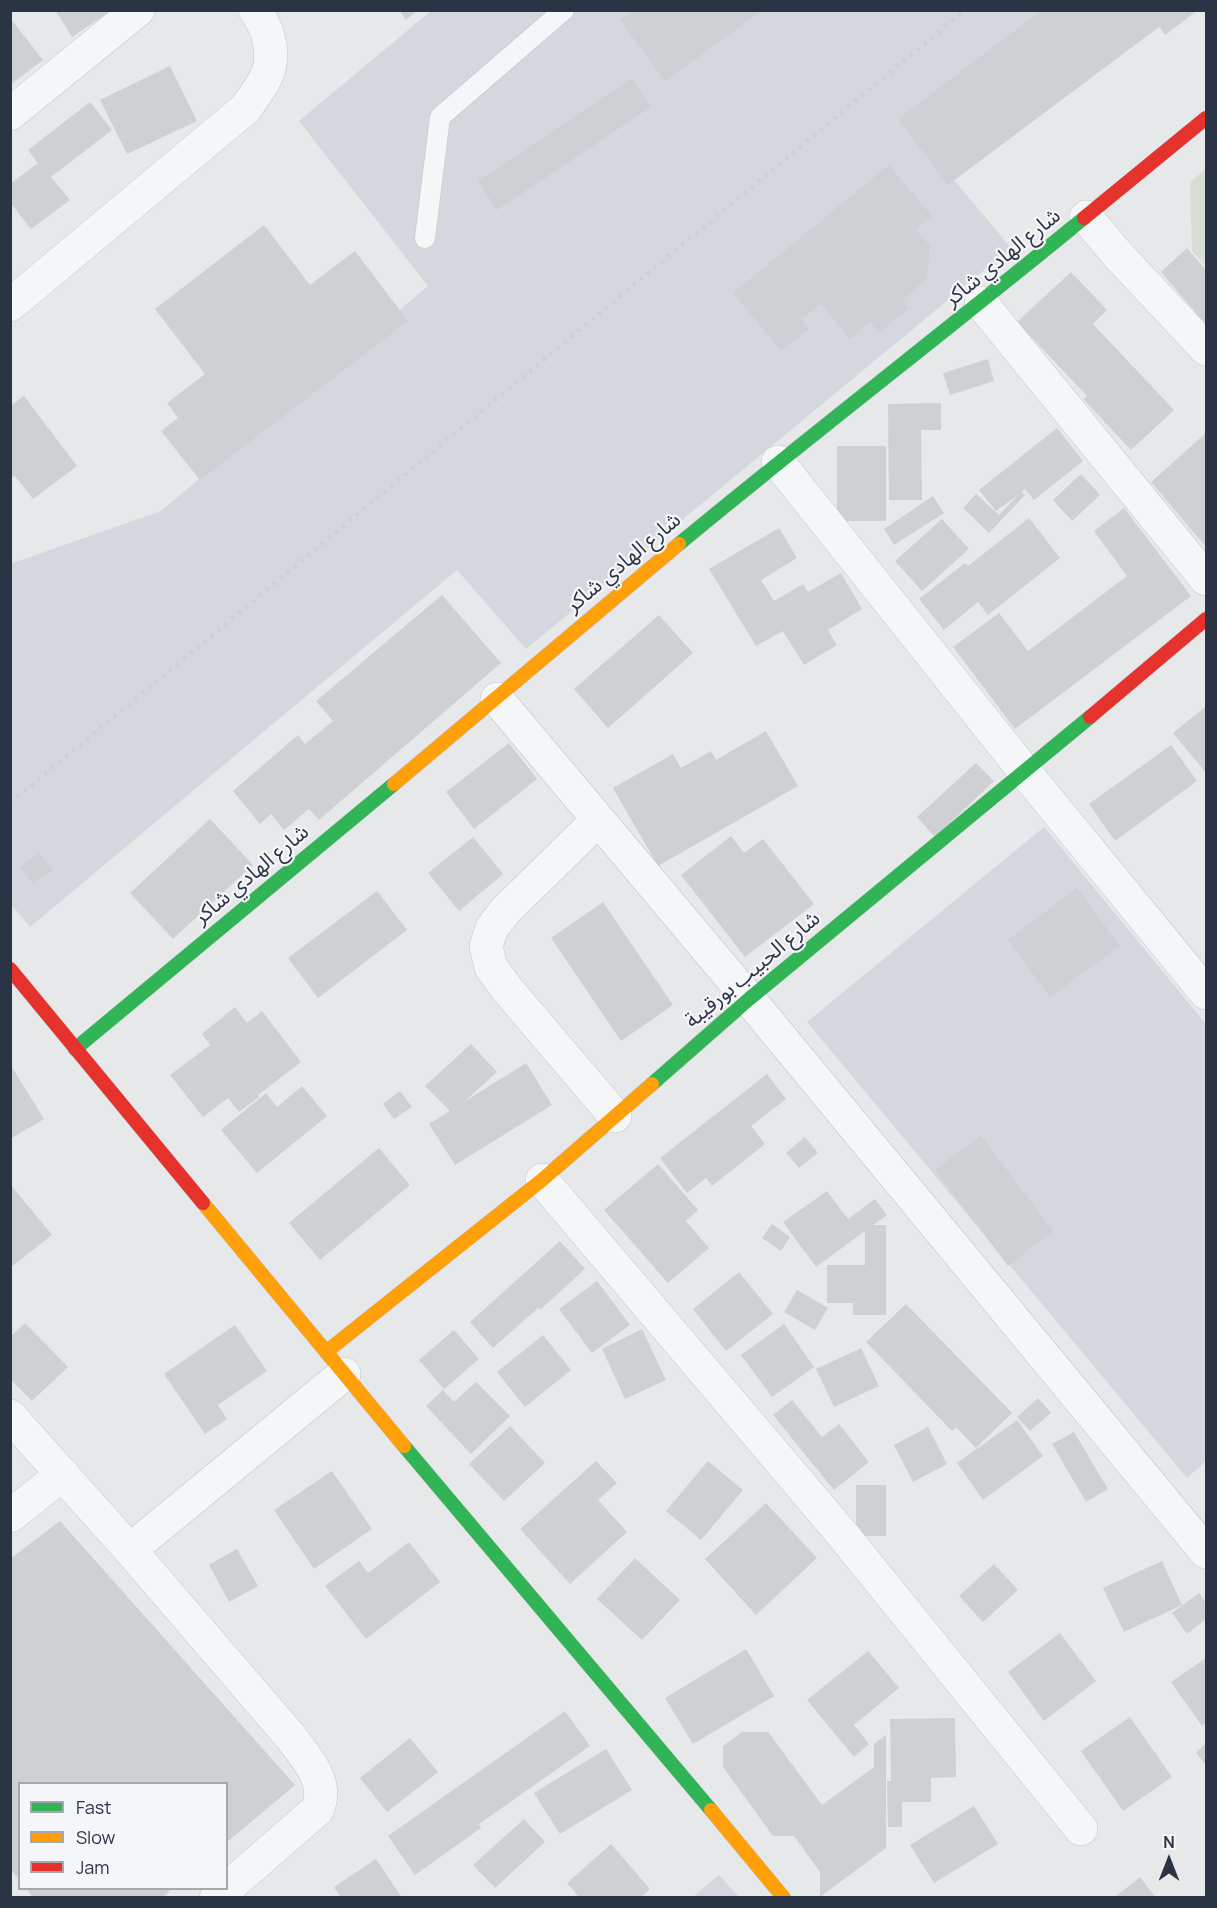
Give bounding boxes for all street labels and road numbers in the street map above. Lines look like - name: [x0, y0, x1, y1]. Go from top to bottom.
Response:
- street label: شارع الهادي شاكر: [940, 204, 1066, 312]
- street label: شارع الهادي شاكر: [561, 508, 687, 618]
- street label: شارع الهادي شاكر: [189, 820, 315, 930]
- street label: شارع الحبيب بورقيبة: [680, 906, 826, 1034]

